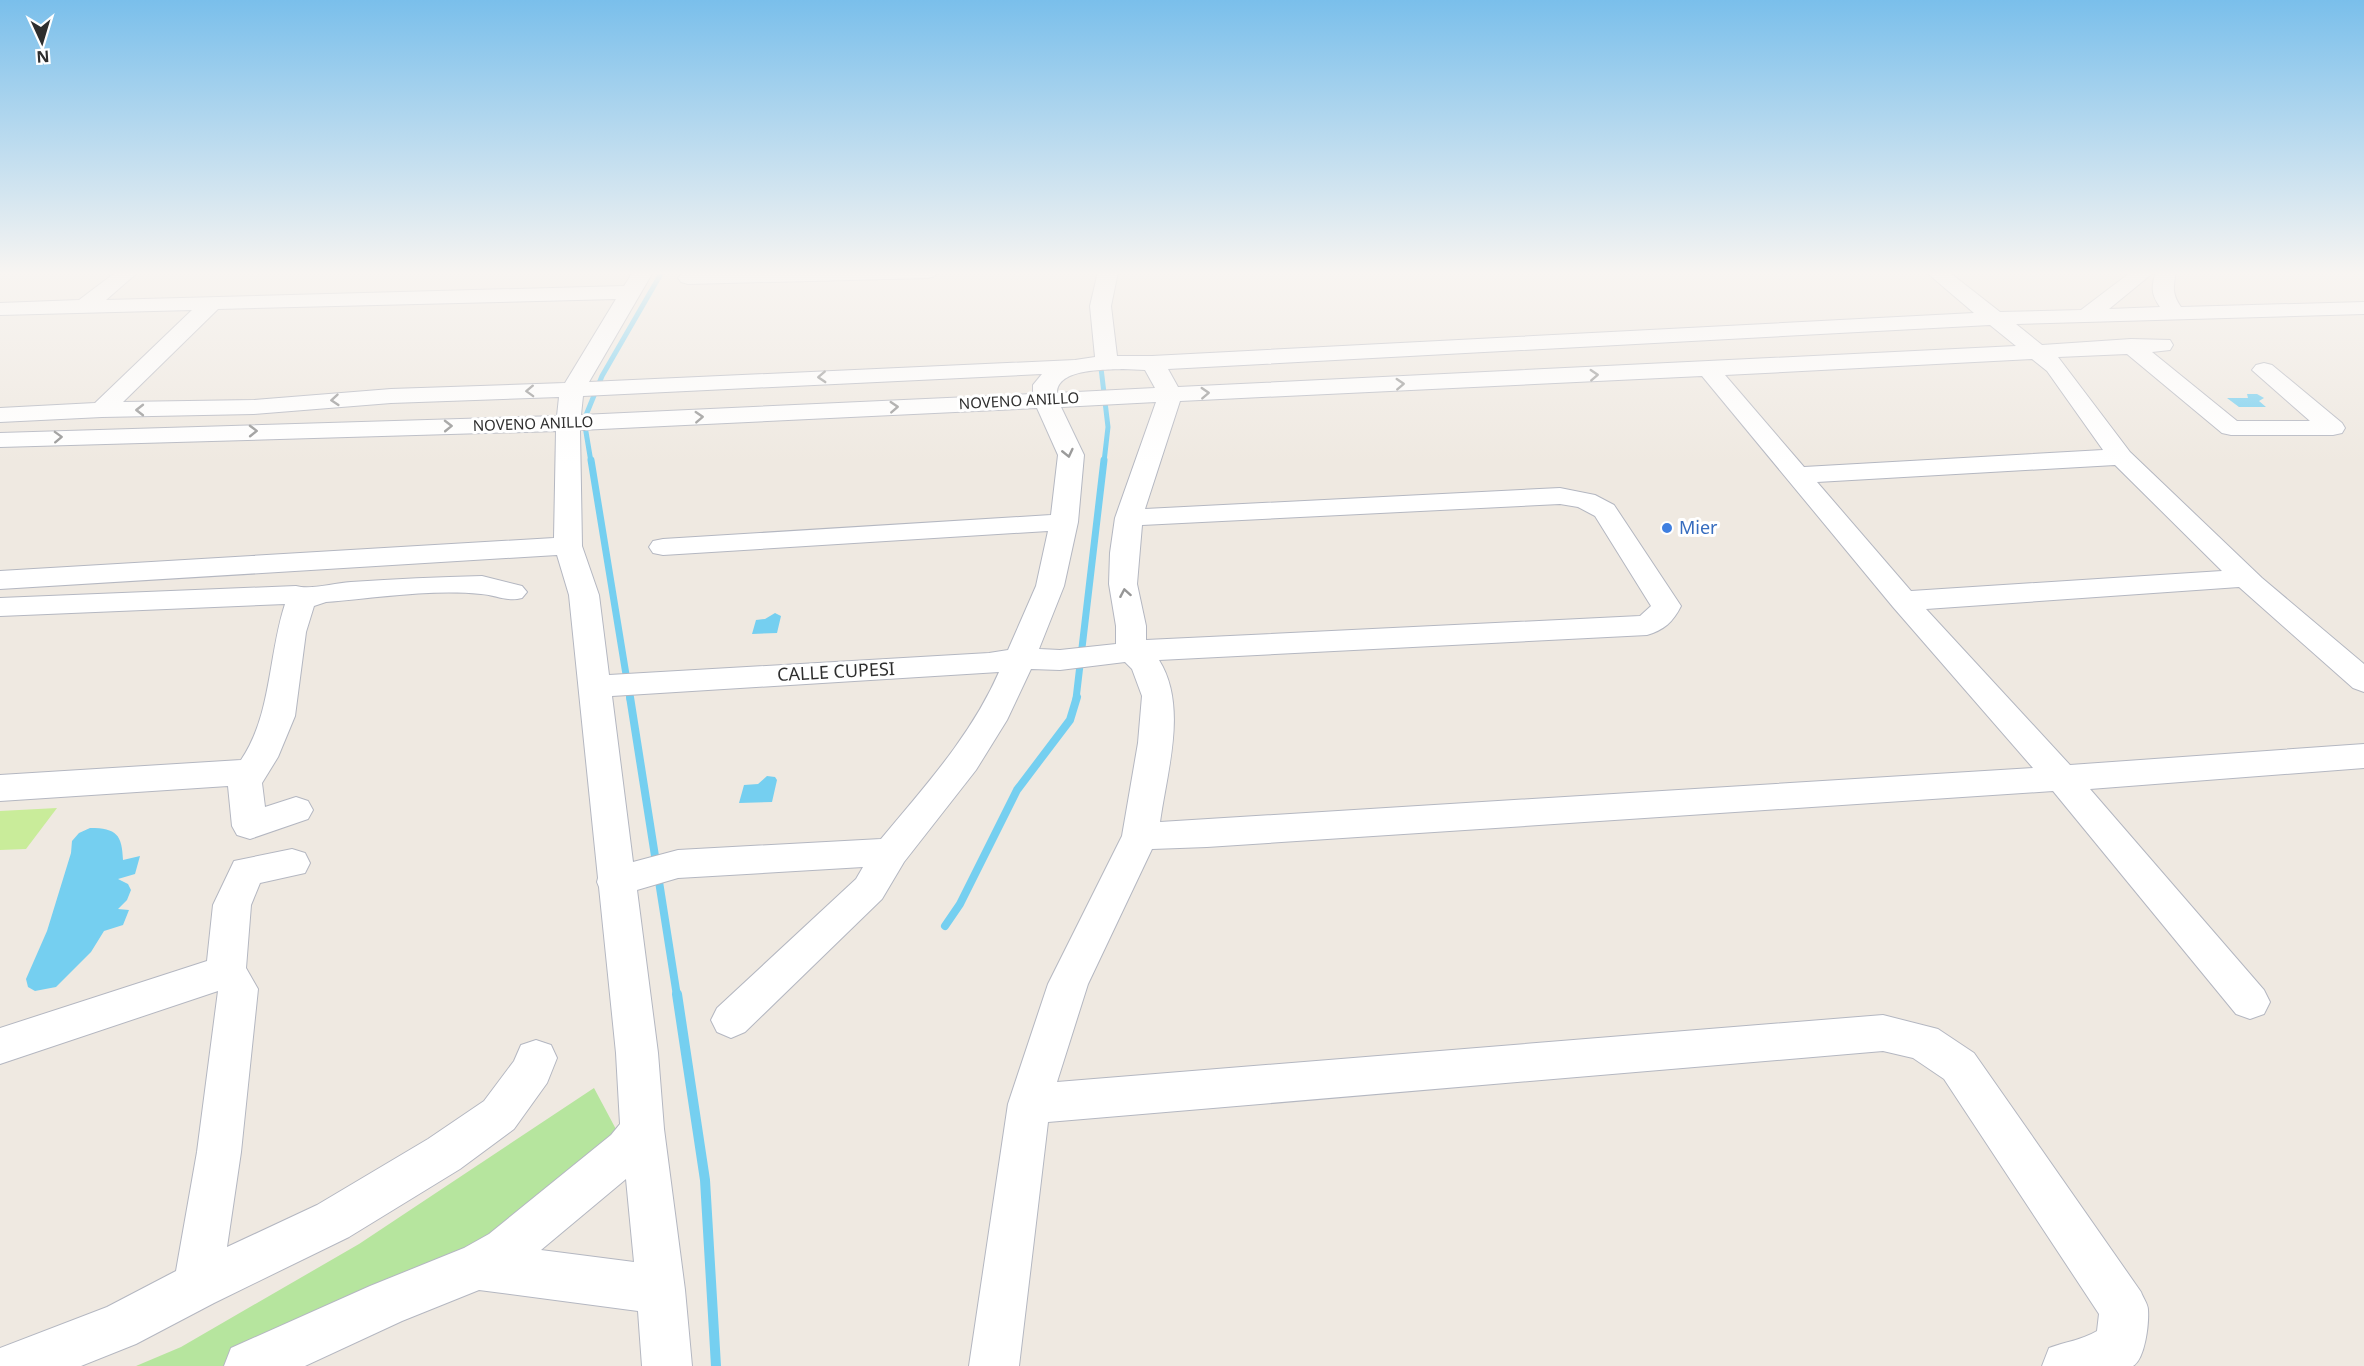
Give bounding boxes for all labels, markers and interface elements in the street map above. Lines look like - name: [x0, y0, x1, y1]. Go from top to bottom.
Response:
- north arrow: [12, 12, 72, 72]
- text: N: [36, 46, 50, 68]
- one-way arrow: [1590, 368, 1599, 381]
- one-way arrow: [818, 371, 827, 384]
- one-way arrow: [1395, 377, 1404, 390]
- one-way arrow: [525, 385, 534, 397]
- street label: NOVENO ANILLO: [958, 387, 1080, 413]
- one-way arrow: [1200, 387, 1209, 400]
- one-way arrow: [331, 394, 340, 407]
- one-way arrow: [889, 400, 898, 413]
- one-way arrow: [136, 404, 145, 416]
- one-way arrow: [695, 410, 704, 423]
- street label: NOVENO ANILLO: [472, 411, 594, 435]
- one-way arrow: [444, 420, 453, 433]
- one-way arrow: [249, 425, 258, 437]
- one-way arrow: [54, 431, 63, 444]
- one-way arrow: [1060, 448, 1073, 458]
- place label: Mier: [1679, 515, 1718, 539]
- marker: Mier: [1660, 521, 1674, 535]
- one-way arrow: [1119, 588, 1132, 598]
- street label: CALLE CUPESI: [776, 656, 895, 686]

